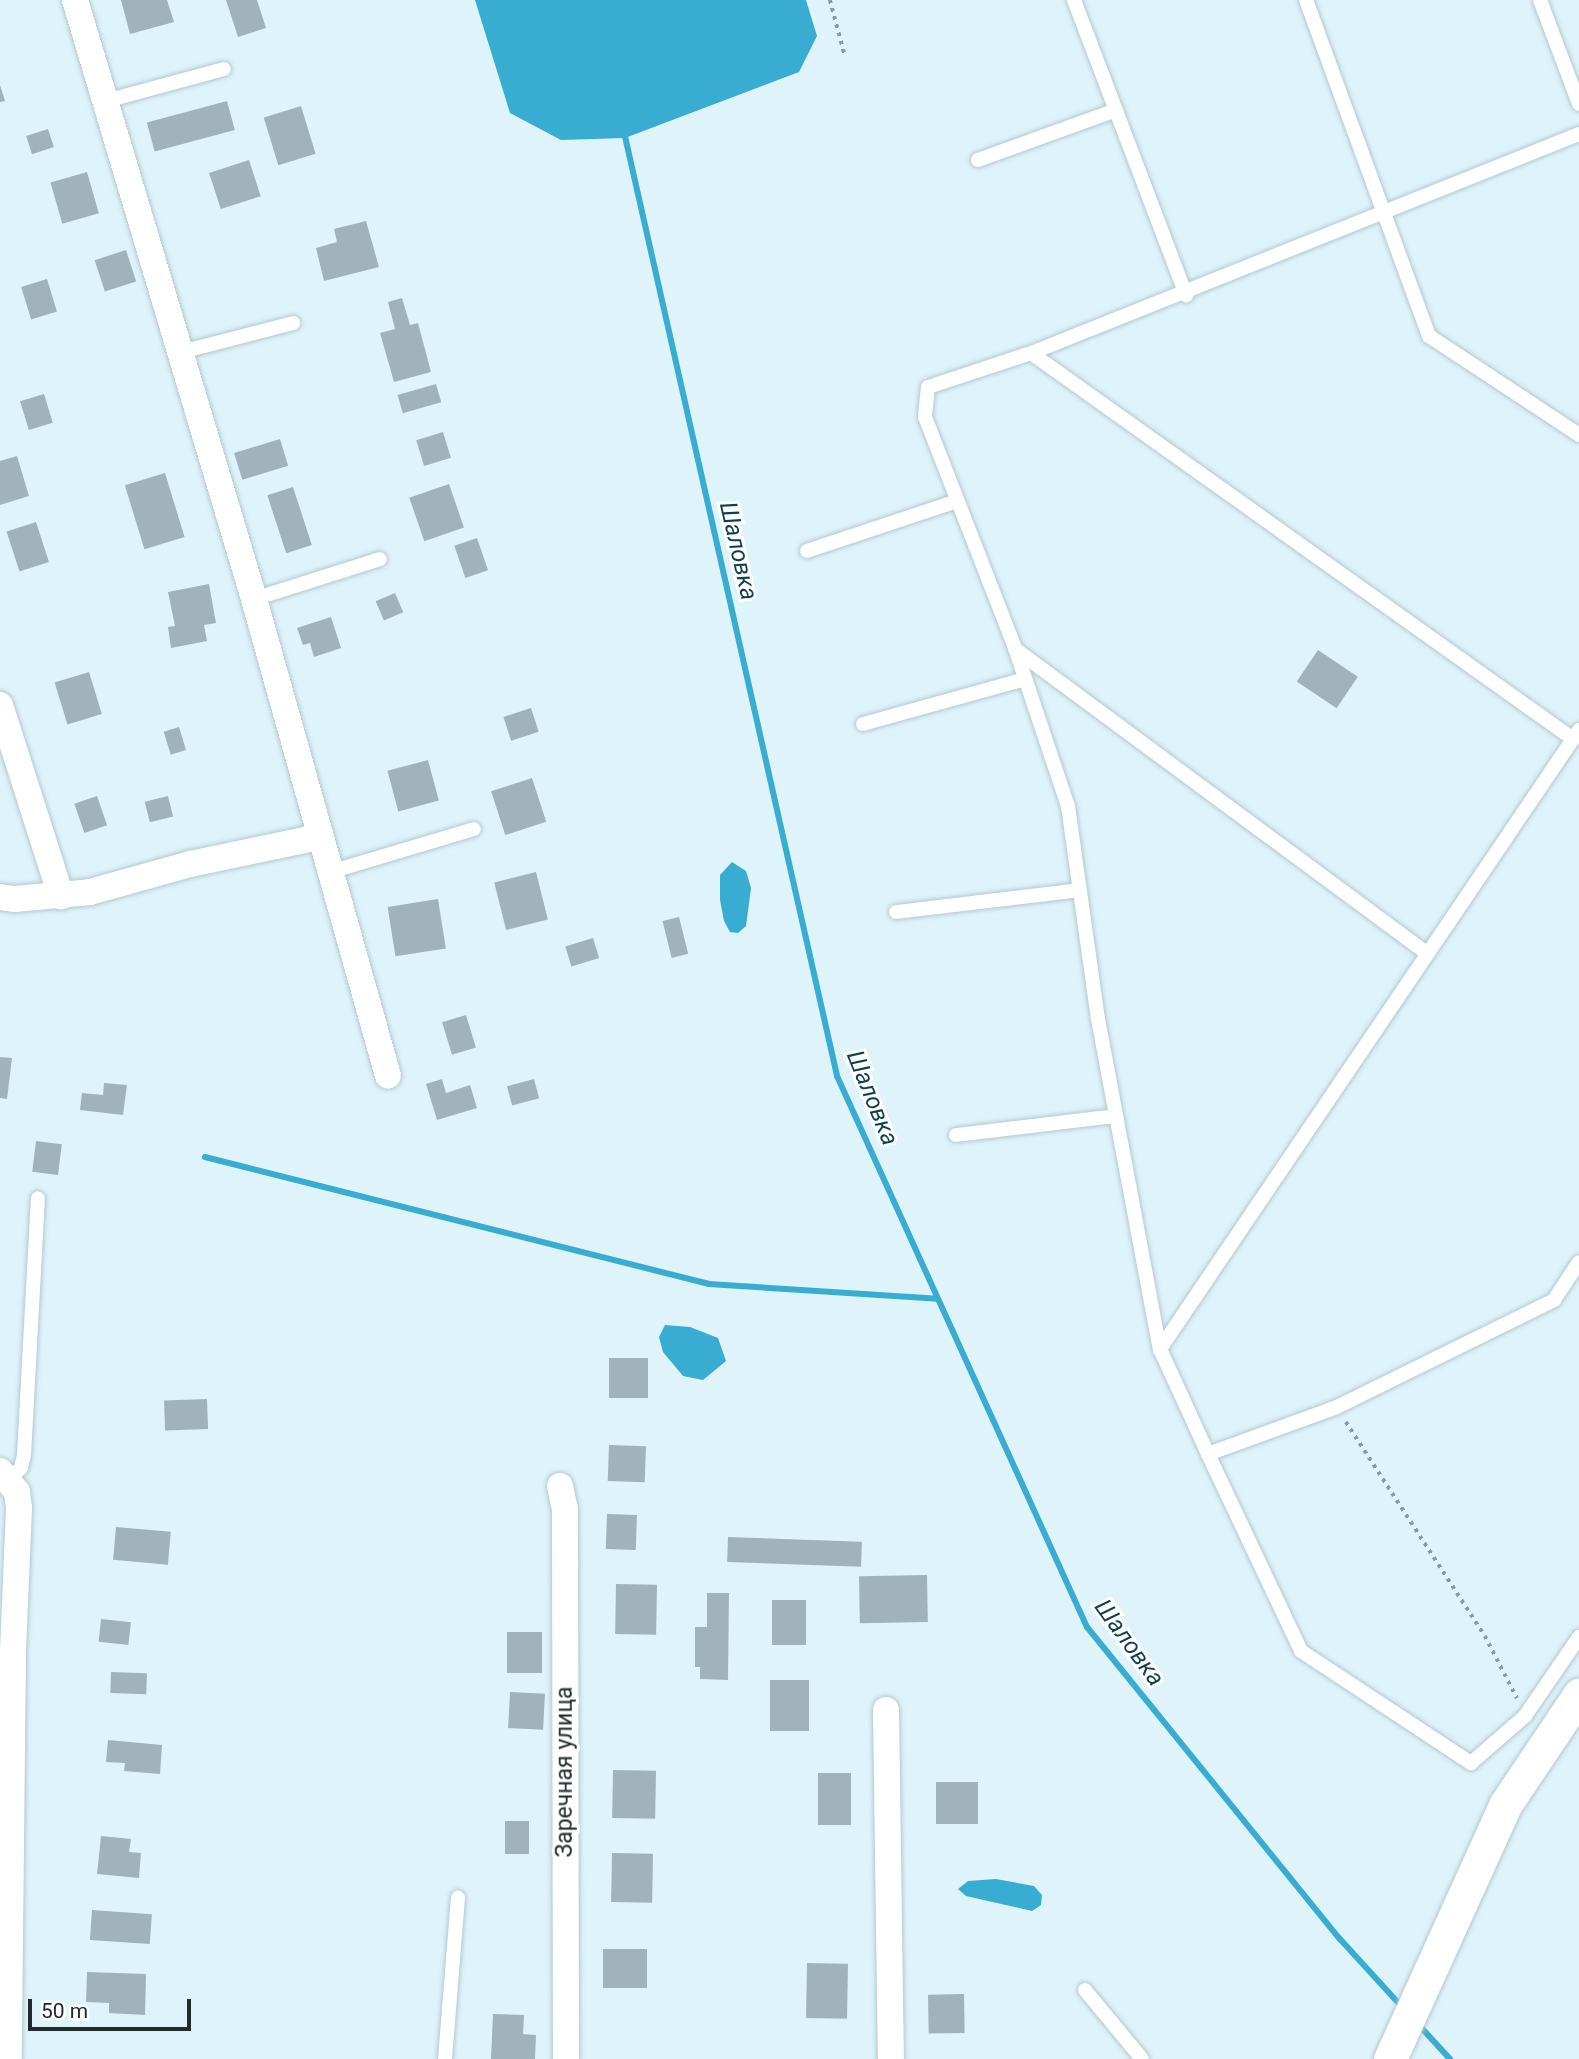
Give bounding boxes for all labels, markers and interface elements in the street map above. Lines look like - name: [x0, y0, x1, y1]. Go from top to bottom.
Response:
- water label: Шаловка: [713, 499, 763, 603]
- water label: Шаловка: [840, 1046, 904, 1150]
- water label: Шаловка: [1088, 1594, 1170, 1692]
- street label: Заречная улица: [551, 1686, 579, 1858]
- scale bar: [32, 1986, 194, 2030]
- text: 50 m: [41, 1999, 88, 2023]

